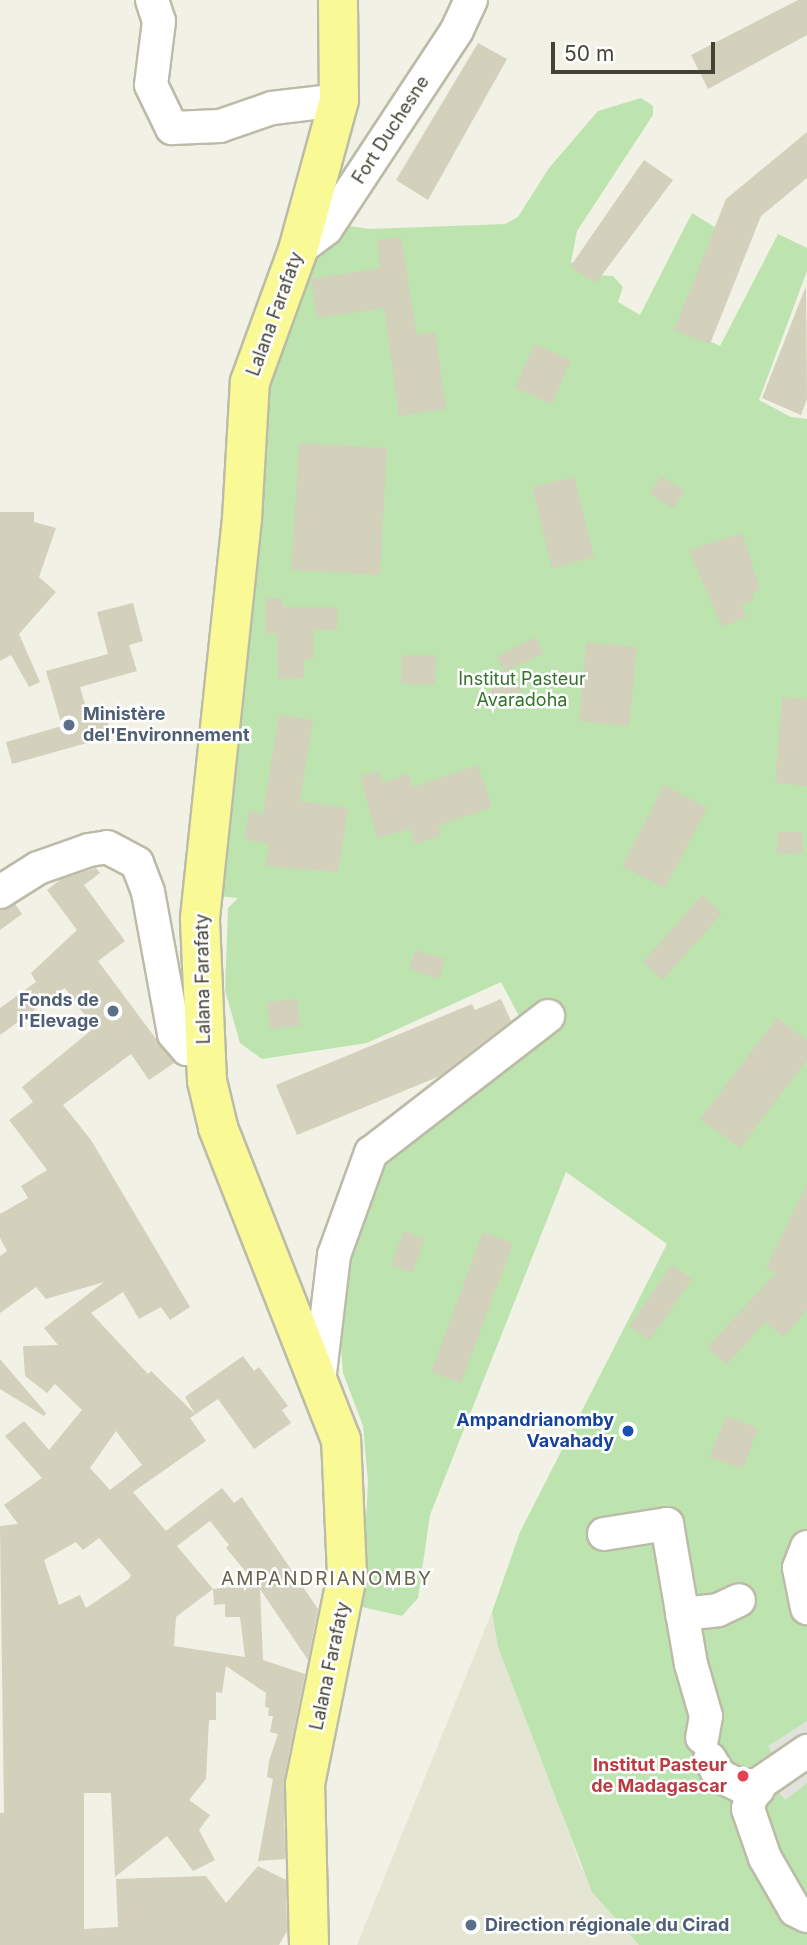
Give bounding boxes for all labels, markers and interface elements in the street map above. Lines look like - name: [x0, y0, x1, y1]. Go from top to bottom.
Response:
- scale bar: [555, 28, 720, 72]
- text: 50 m: [564, 41, 614, 66]
- street label: Fort Duchesne: [348, 72, 434, 188]
- street label: Lalana Farafaty: [243, 249, 307, 379]
- park label: Institut Pasteur Avaradoha: [458, 669, 586, 712]
- place label: Ministère del'Environnement: [83, 704, 250, 746]
- marker: Ministère del'Environnement: [61, 717, 77, 733]
- street label: Lalana Farafaty: [191, 914, 215, 1044]
- place label: Fonds de l'Elevage: [19, 990, 99, 1032]
- marker: Fonds de l'Elevage: [105, 1003, 121, 1019]
- place label: Ampandrianomby Vavahady: [456, 1410, 614, 1452]
- marker: Ampandrianomby Vavahady: [620, 1423, 636, 1439]
- district label: AMPANDRIANOMBY: [223, 1568, 431, 1590]
- street label: Lalana Farafaty: [306, 1600, 354, 1732]
- place label: Institut Pasteur de Madagascar: [591, 1755, 727, 1798]
- marker: Institut Pasteur de Madagascar: [733, 1766, 753, 1786]
- place label: Direction régionale du Cirad: [485, 1914, 729, 1936]
- marker: Direction régionale du Cirad: [463, 1917, 479, 1933]

